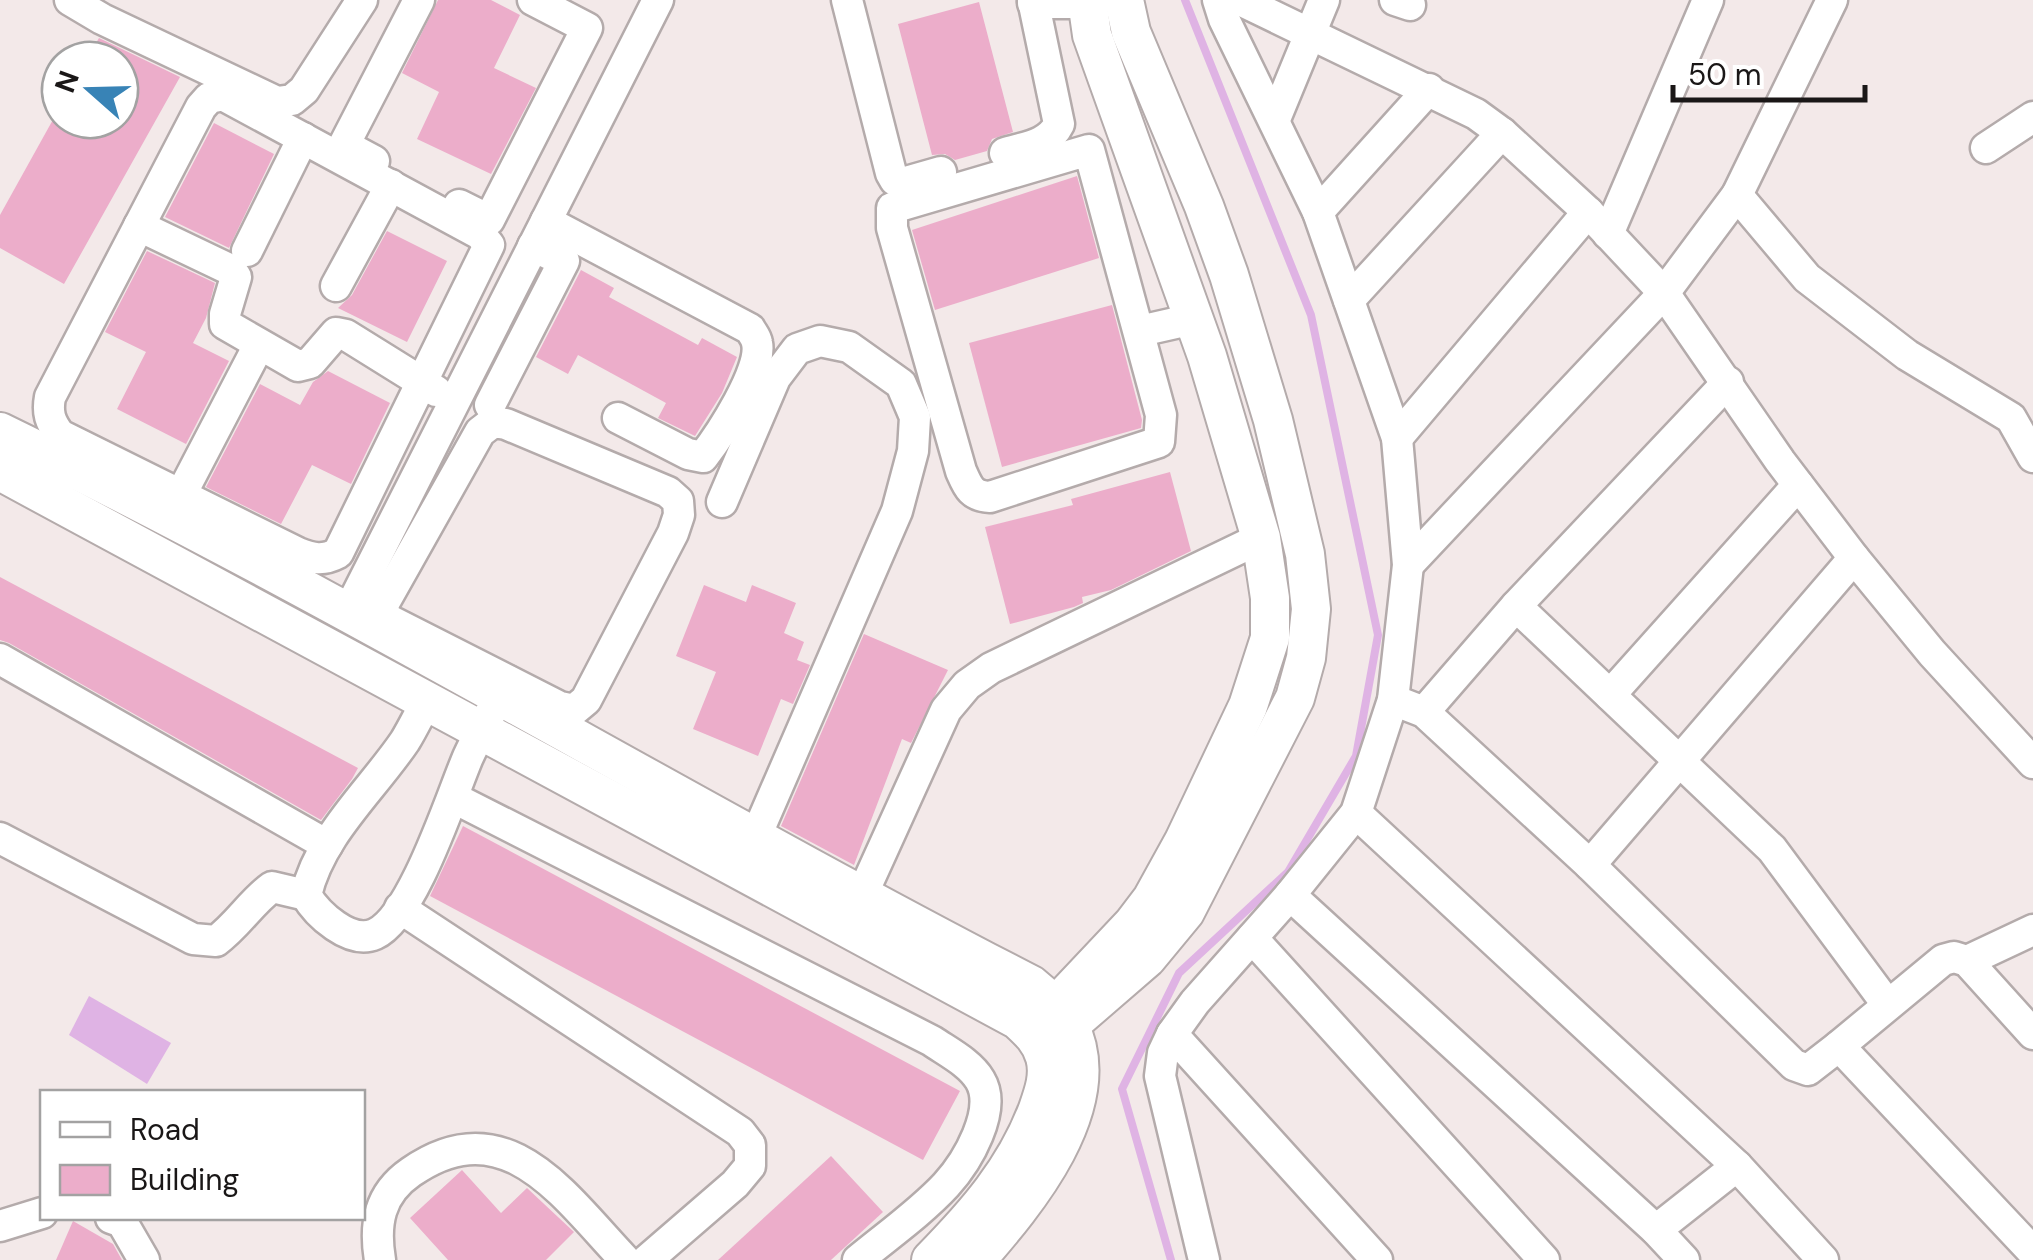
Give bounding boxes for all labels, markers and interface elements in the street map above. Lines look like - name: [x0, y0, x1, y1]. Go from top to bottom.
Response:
- north arrow: [40, 40, 140, 140]
- scale bar: [1673, 40, 1866, 102]
- text: 50 m: [1688, 55, 1762, 94]
- text: N: [46, 66, 88, 98]
- legend: [40, 1090, 365, 1220]
- text: Road: [130, 1110, 200, 1149]
- text: Building: [130, 1160, 239, 1199]

